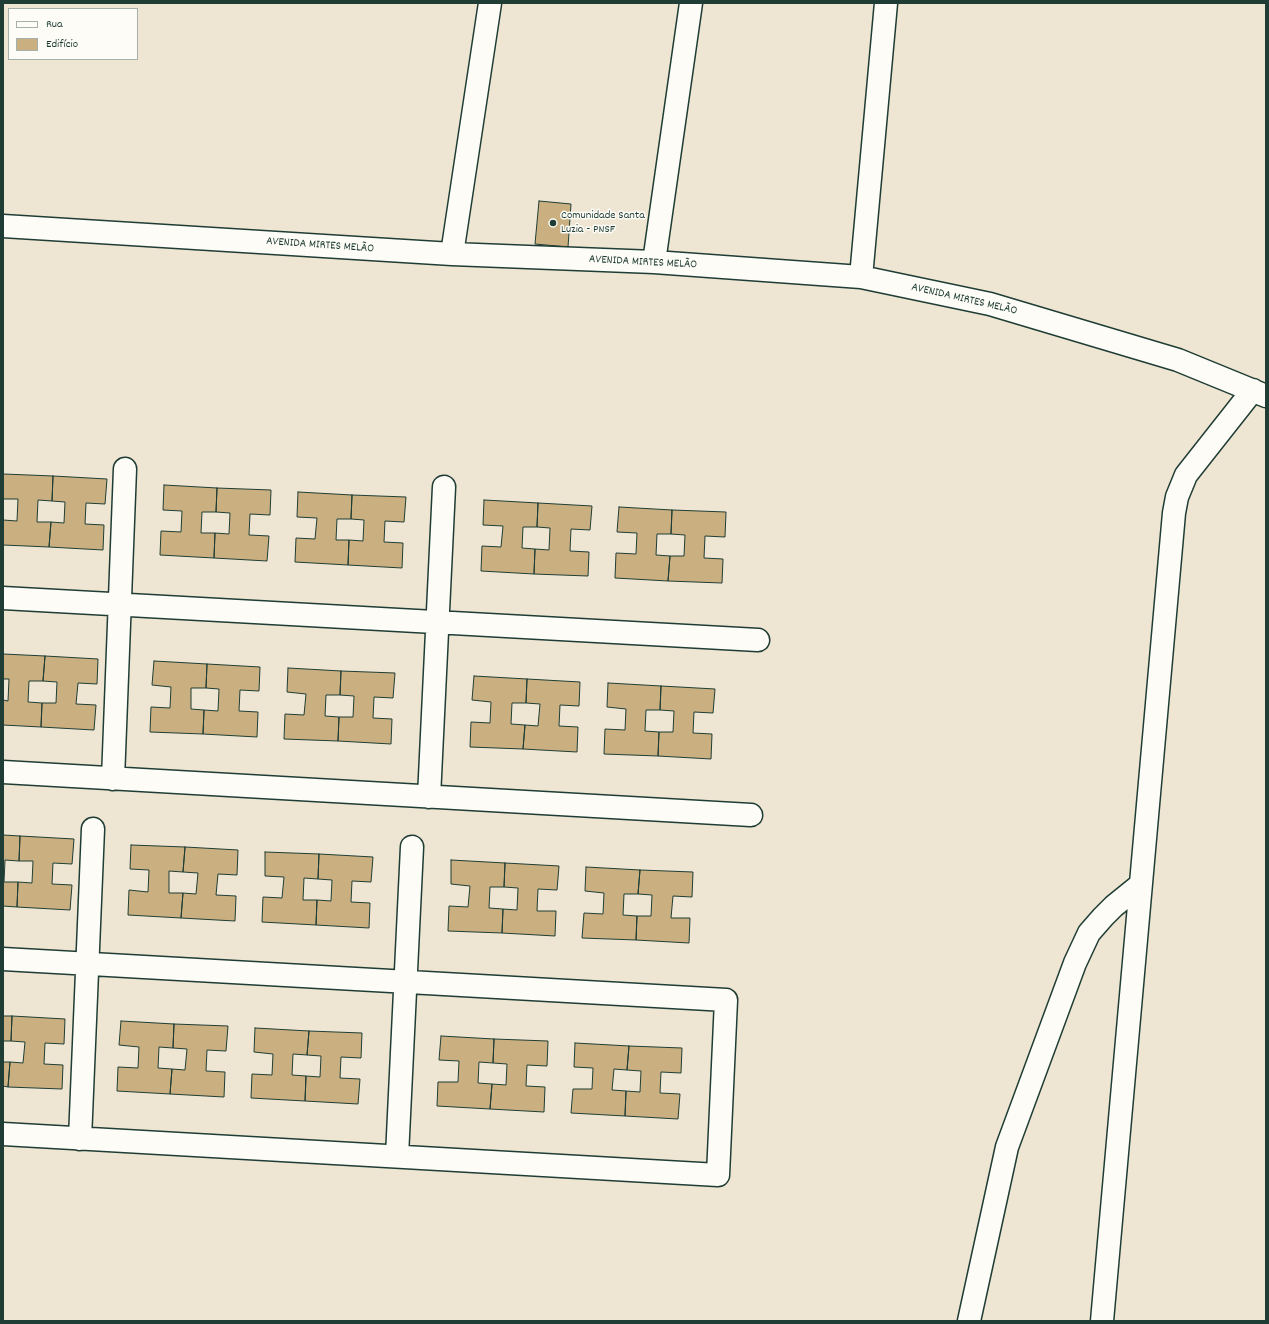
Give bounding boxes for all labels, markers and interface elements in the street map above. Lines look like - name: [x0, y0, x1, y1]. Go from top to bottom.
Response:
- legend: [8, 8, 138, 60]
- text: Rua: [46, 16, 63, 33]
- text: Edifício: [46, 36, 78, 53]
- place label: Comunidade Santa Luzia - PNSF: [561, 209, 645, 237]
- marker: Comunidade Santa Luzia - PNSF: [548, 218, 558, 228]
- street label: AVENIDA MIRTES MELÃO: [265, 235, 375, 257]
- street label: AVENIDA MIRTES MELÃO: [589, 253, 697, 273]
- street label: AVENIDA MIRTES MELÃO: [910, 281, 1018, 319]

